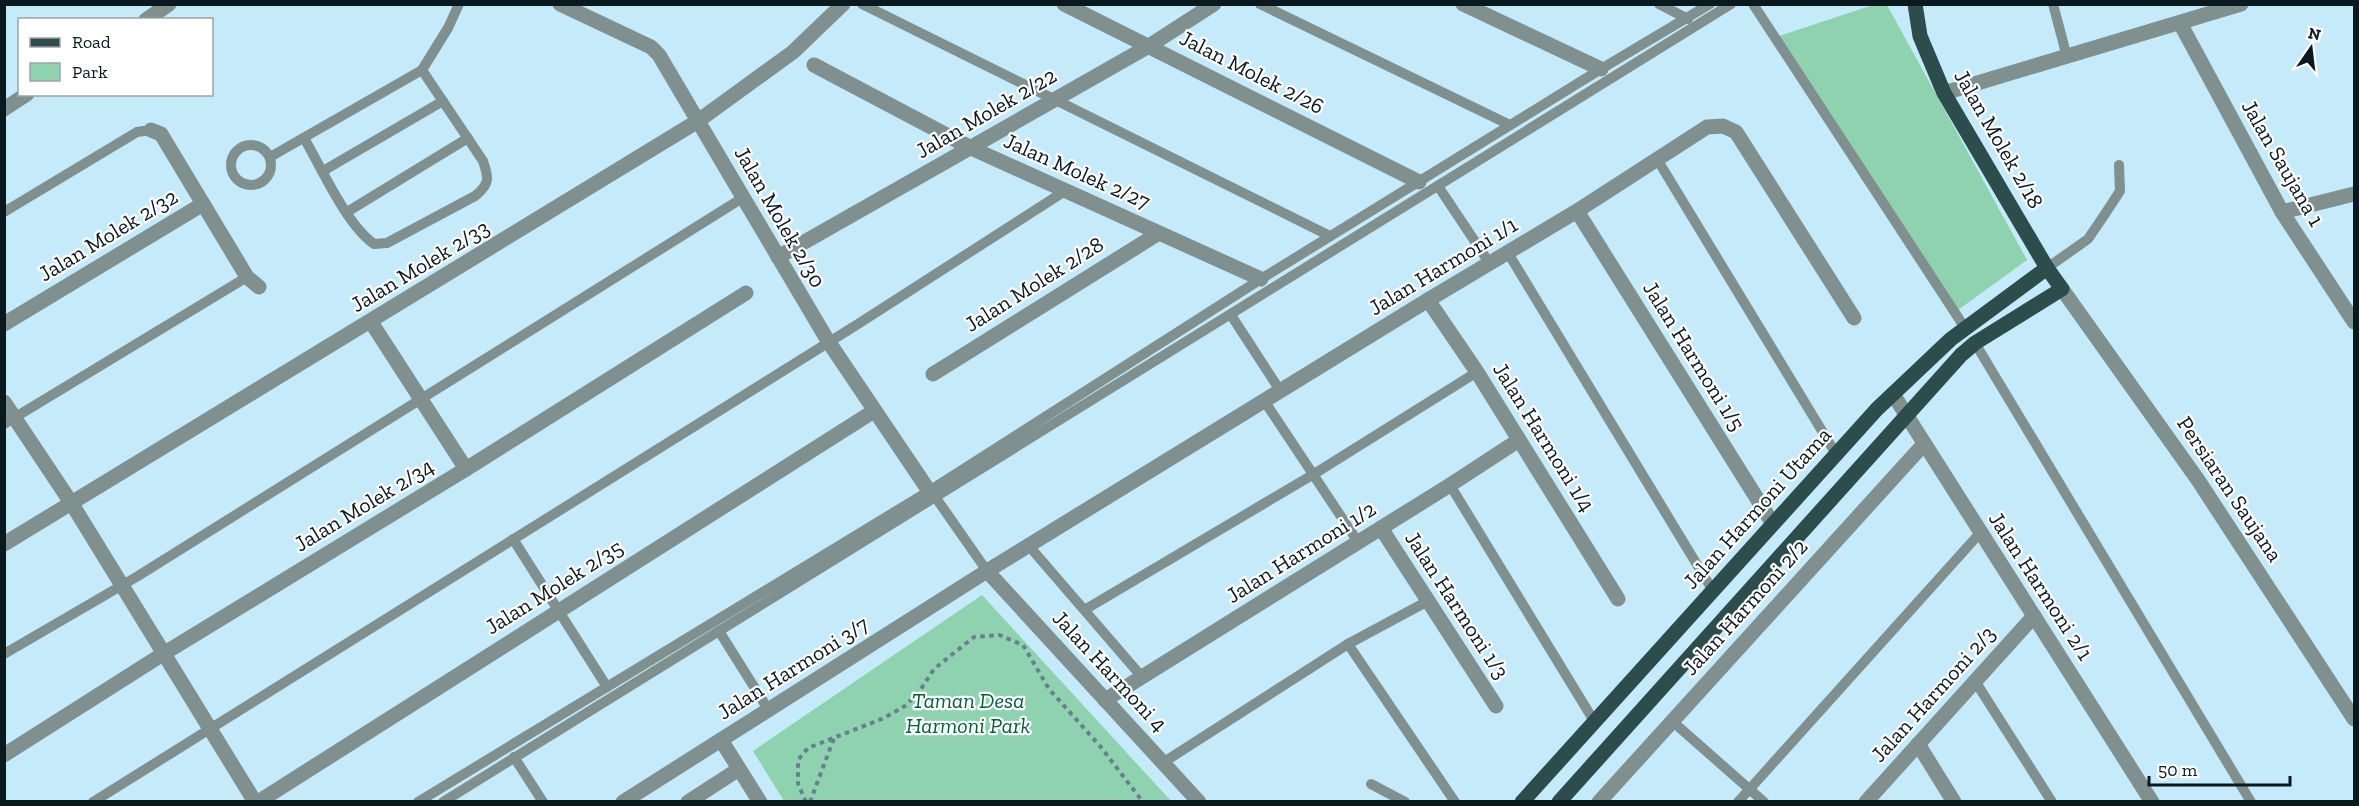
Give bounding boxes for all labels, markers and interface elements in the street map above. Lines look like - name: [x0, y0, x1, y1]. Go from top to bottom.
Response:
- legend: [18, 18, 213, 96]
- north arrow: [2281, 18, 2341, 78]
- text: N: [2306, 23, 2323, 45]
- street label: Jalan Molek 2/26: [1175, 24, 1329, 120]
- text: Road: [72, 31, 111, 53]
- text: Park: [72, 61, 108, 83]
- street label: Jalan Molek 2/22: [911, 62, 1061, 164]
- street label: Jalan Molek 2/18: [1948, 65, 2050, 213]
- street label: Jalan Saujana 1: [2236, 95, 2330, 232]
- street label: Jalan Molek 2/27: [1000, 127, 1155, 216]
- street label: Jalan Molek 2/30: [729, 141, 831, 293]
- street label: Jalan Molek 2/32: [34, 183, 182, 287]
- street label: Jalan Harmoni 1/1: [1364, 211, 1523, 321]
- street label: Jalan Molek 2/33: [346, 214, 494, 318]
- street label: Jalan Molek 2/28: [960, 231, 1108, 337]
- street label: Jalan Harmoni 1/5: [1637, 276, 1751, 436]
- street label: Jalan Harmoni 1/4: [1487, 357, 1601, 517]
- street label: Persiaran Saujana: [2171, 411, 2289, 567]
- street label: Jalan Harmoni Utama: [1677, 421, 1837, 594]
- street label: Jalan Molek 2/34: [289, 453, 439, 557]
- street label: Jalan Harmoni 1/2: [1221, 495, 1381, 609]
- street label: Jalan Harmoni 2/1: [1983, 507, 2099, 666]
- street label: Jalan Harmoni 1/3: [1399, 526, 1515, 684]
- street label: Jalan Harmoni 2/2: [1677, 533, 1813, 681]
- street label: Jalan Molek 2/35: [480, 534, 628, 640]
- street label: Jalan Harmoni 4: [1047, 605, 1173, 737]
- street label: Jalan Harmoni 3/7: [712, 610, 874, 725]
- street label: Jalan Harmoni 2/3: [1865, 620, 2001, 768]
- park label: Taman Desa Harmoni Park: [906, 687, 1030, 739]
- scale bar: [2149, 749, 2290, 787]
- text: 50 m: [2158, 759, 2198, 781]

